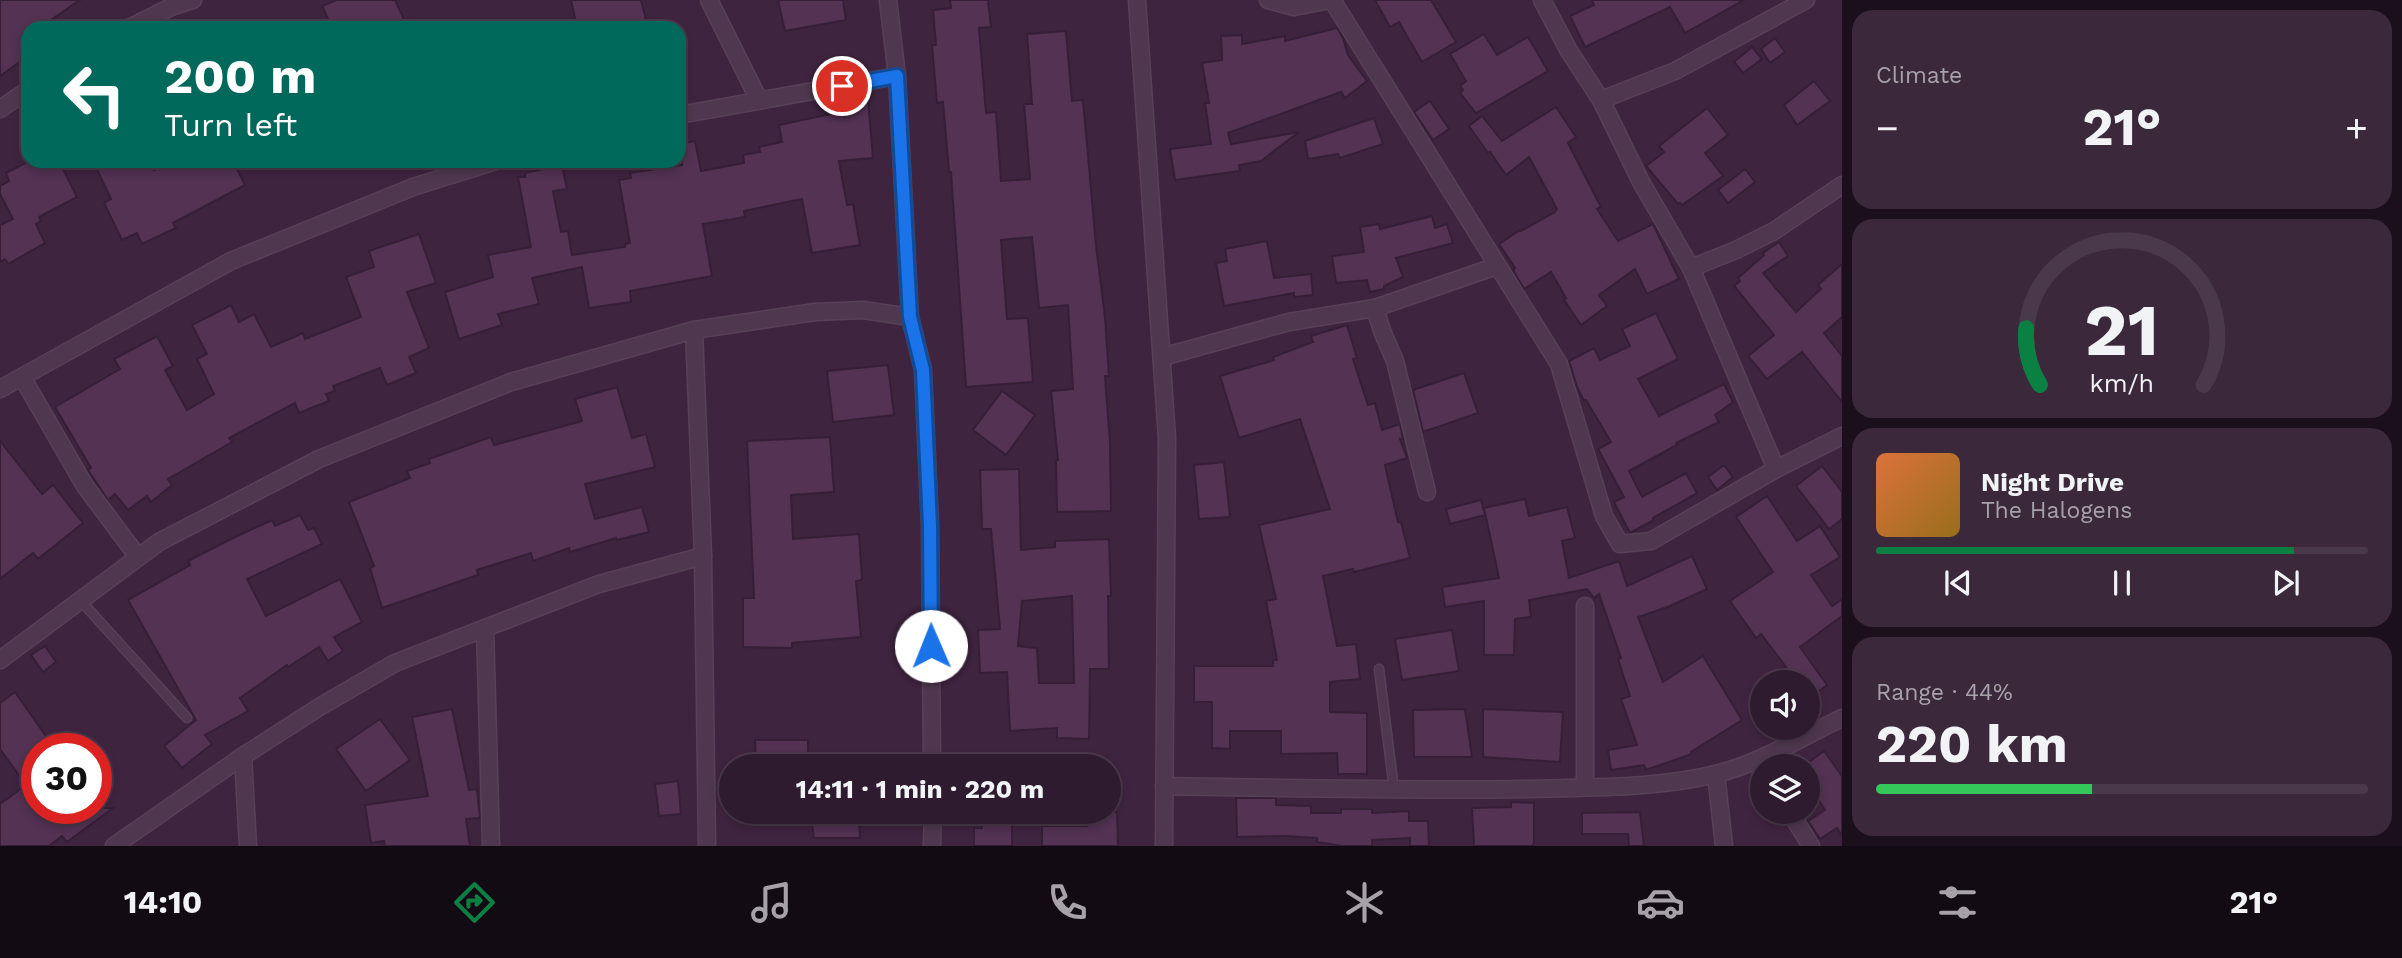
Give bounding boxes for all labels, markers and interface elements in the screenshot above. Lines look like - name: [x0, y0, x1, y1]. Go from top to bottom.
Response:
- text: 200 m: [164, 47, 316, 105]
- icon: left: [49, 49, 140, 140]
- pin: [812, 56, 872, 116]
- text: Climate: [1876, 62, 1962, 89]
- icon: arrive: [823, 67, 861, 105]
- text: 21°: [2082, 97, 2162, 158]
- text: Turn left: [164, 106, 297, 144]
- text: −: [1876, 106, 1899, 150]
- text: +: [2345, 106, 2368, 150]
- text: 21: [2085, 287, 2159, 373]
- text: km/h: [2090, 368, 2154, 397]
- text: Night Drive: [1981, 467, 2124, 497]
- text: The Halogens: [1981, 497, 2132, 524]
- icon: previous: [1939, 564, 1977, 602]
- icon: pause: [2103, 564, 2141, 602]
- icon: next: [2267, 564, 2305, 602]
- position arrow: [894, 609, 968, 683]
- map controls: [1750, 670, 1820, 824]
- button: sound: [1750, 670, 1820, 740]
- text: Range · 44%: [1876, 679, 2013, 706]
- text: 220 km: [1876, 714, 2068, 775]
- speed limit sign: 30: [21, 733, 112, 824]
- button: layers: [1750, 754, 1820, 824]
- text: 14:11 · 1 min · 220 m: [796, 774, 1044, 804]
- icon: directions: [450, 878, 499, 927]
- icon: music: [747, 878, 796, 927]
- icon: phone: [1043, 878, 1092, 927]
- icon: climate: [1340, 878, 1389, 927]
- icon: car: [1636, 878, 1685, 927]
- icon: filters: [1933, 878, 1982, 927]
- text: 14:10: [124, 883, 202, 921]
- text: 21°: [2229, 883, 2278, 921]

